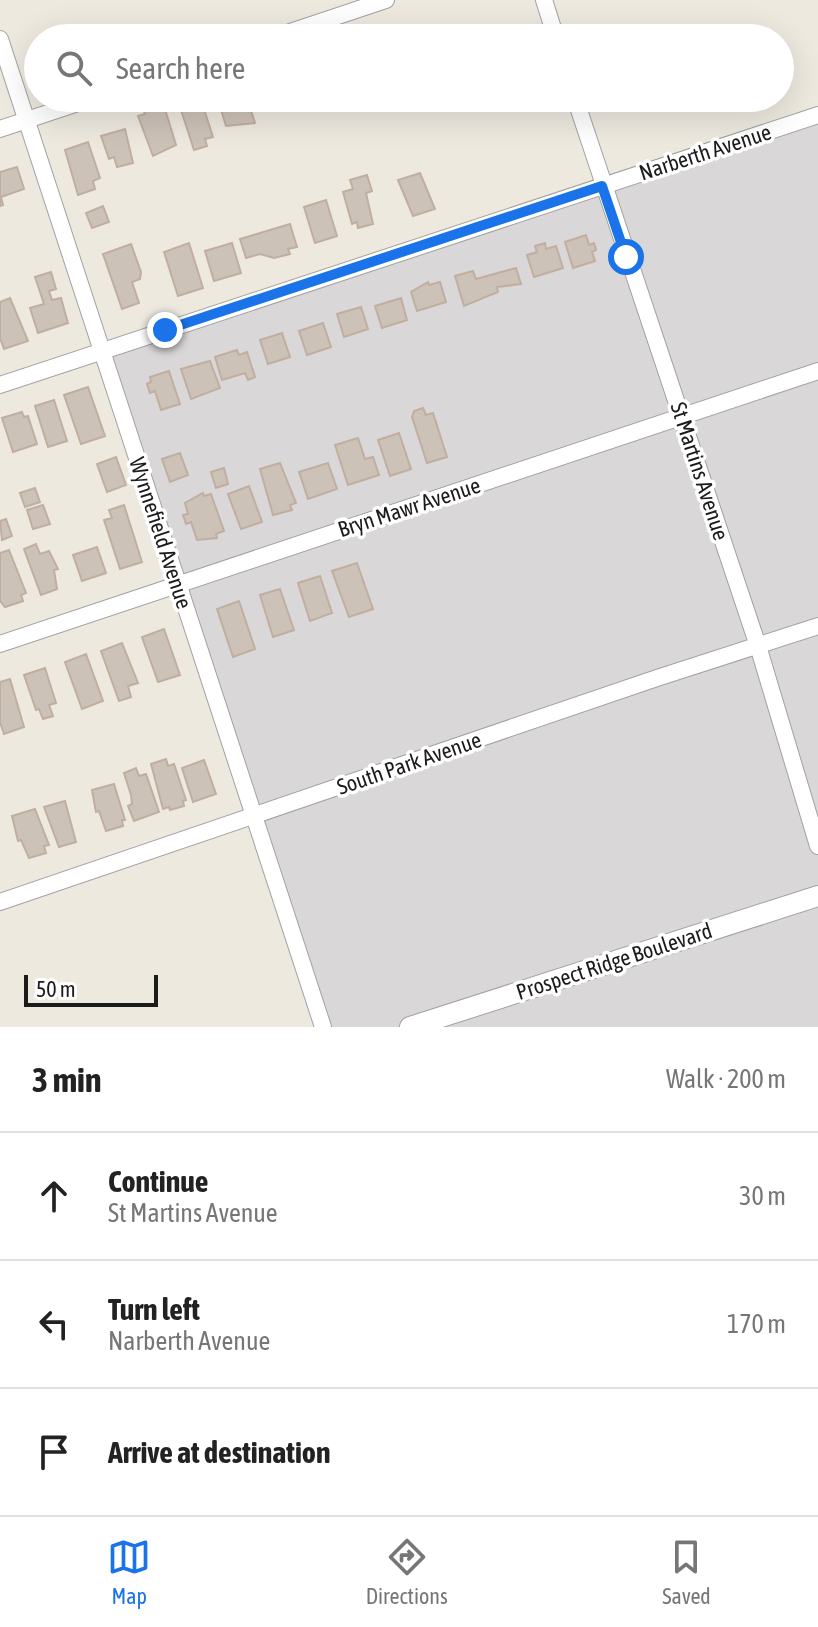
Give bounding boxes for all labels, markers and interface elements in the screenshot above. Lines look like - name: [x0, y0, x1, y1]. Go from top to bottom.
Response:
- search box: [24, 24, 794, 112]
- icon: search: [52, 46, 96, 90]
- text: Search here: [116, 51, 245, 85]
- street label: Narberth Avenue: [636, 118, 774, 186]
- route start: [608, 239, 644, 275]
- route end: [147, 312, 183, 348]
- street label: St Martins Avenue: [665, 399, 735, 543]
- street label: Wynnefield Avenue: [124, 454, 198, 612]
- street label: Bryn Mawr Avenue: [335, 472, 483, 542]
- street label: South Park Avenue: [333, 726, 485, 800]
- street label: Prospect Ridge Boulevard: [513, 917, 715, 1005]
- scale bar: [24, 971, 158, 1007]
- text: 50 m: [36, 976, 76, 1002]
- text: 3 min: [32, 1060, 101, 1099]
- text: Walk · 200 m: [666, 1064, 786, 1094]
- text: Continue: [108, 1164, 208, 1198]
- icon: ahead: [32, 1174, 76, 1218]
- text: 30 m: [739, 1181, 786, 1211]
- text: St Martins Avenue: [108, 1198, 278, 1228]
- text: Turn left: [108, 1292, 200, 1326]
- icon: left: [32, 1302, 76, 1346]
- text: 170 m: [727, 1309, 786, 1339]
- text: Narberth Avenue: [108, 1326, 270, 1356]
- icon: arrive: [32, 1430, 76, 1474]
- text: Arrive at destination: [108, 1435, 330, 1469]
- tab: Map: [107, 1535, 151, 1609]
- tab: Directions: [366, 1535, 448, 1609]
- tab: Saved: [662, 1535, 711, 1609]

